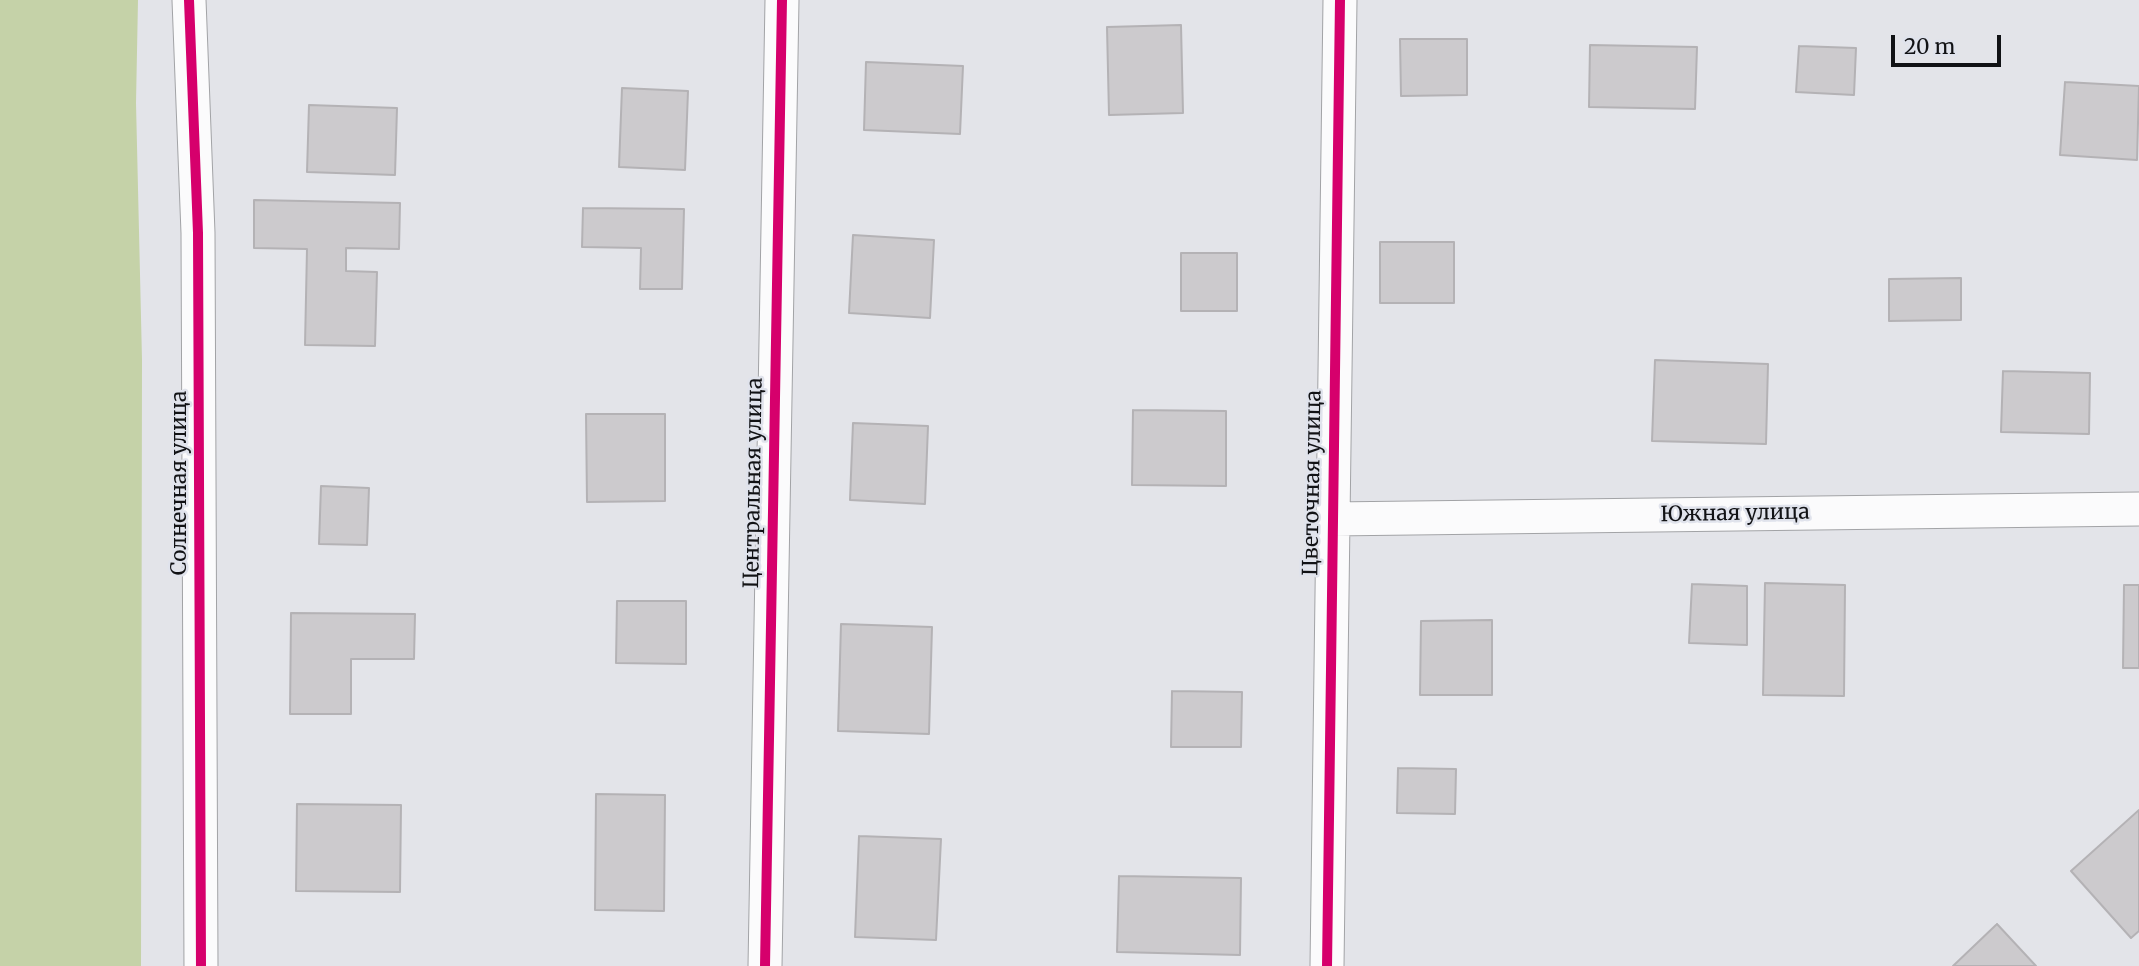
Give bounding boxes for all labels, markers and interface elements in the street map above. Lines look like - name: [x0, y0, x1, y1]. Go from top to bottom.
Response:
- scale bar: [1894, 21, 2004, 65]
- text: 20 m: [1904, 33, 1955, 60]
- street label: Центральная улица: [740, 377, 768, 589]
- street label: Цветочная улица: [1299, 390, 1327, 576]
- street label: Солнечная улица: [167, 391, 193, 575]
- street label: Южная улица: [1660, 500, 1810, 528]

